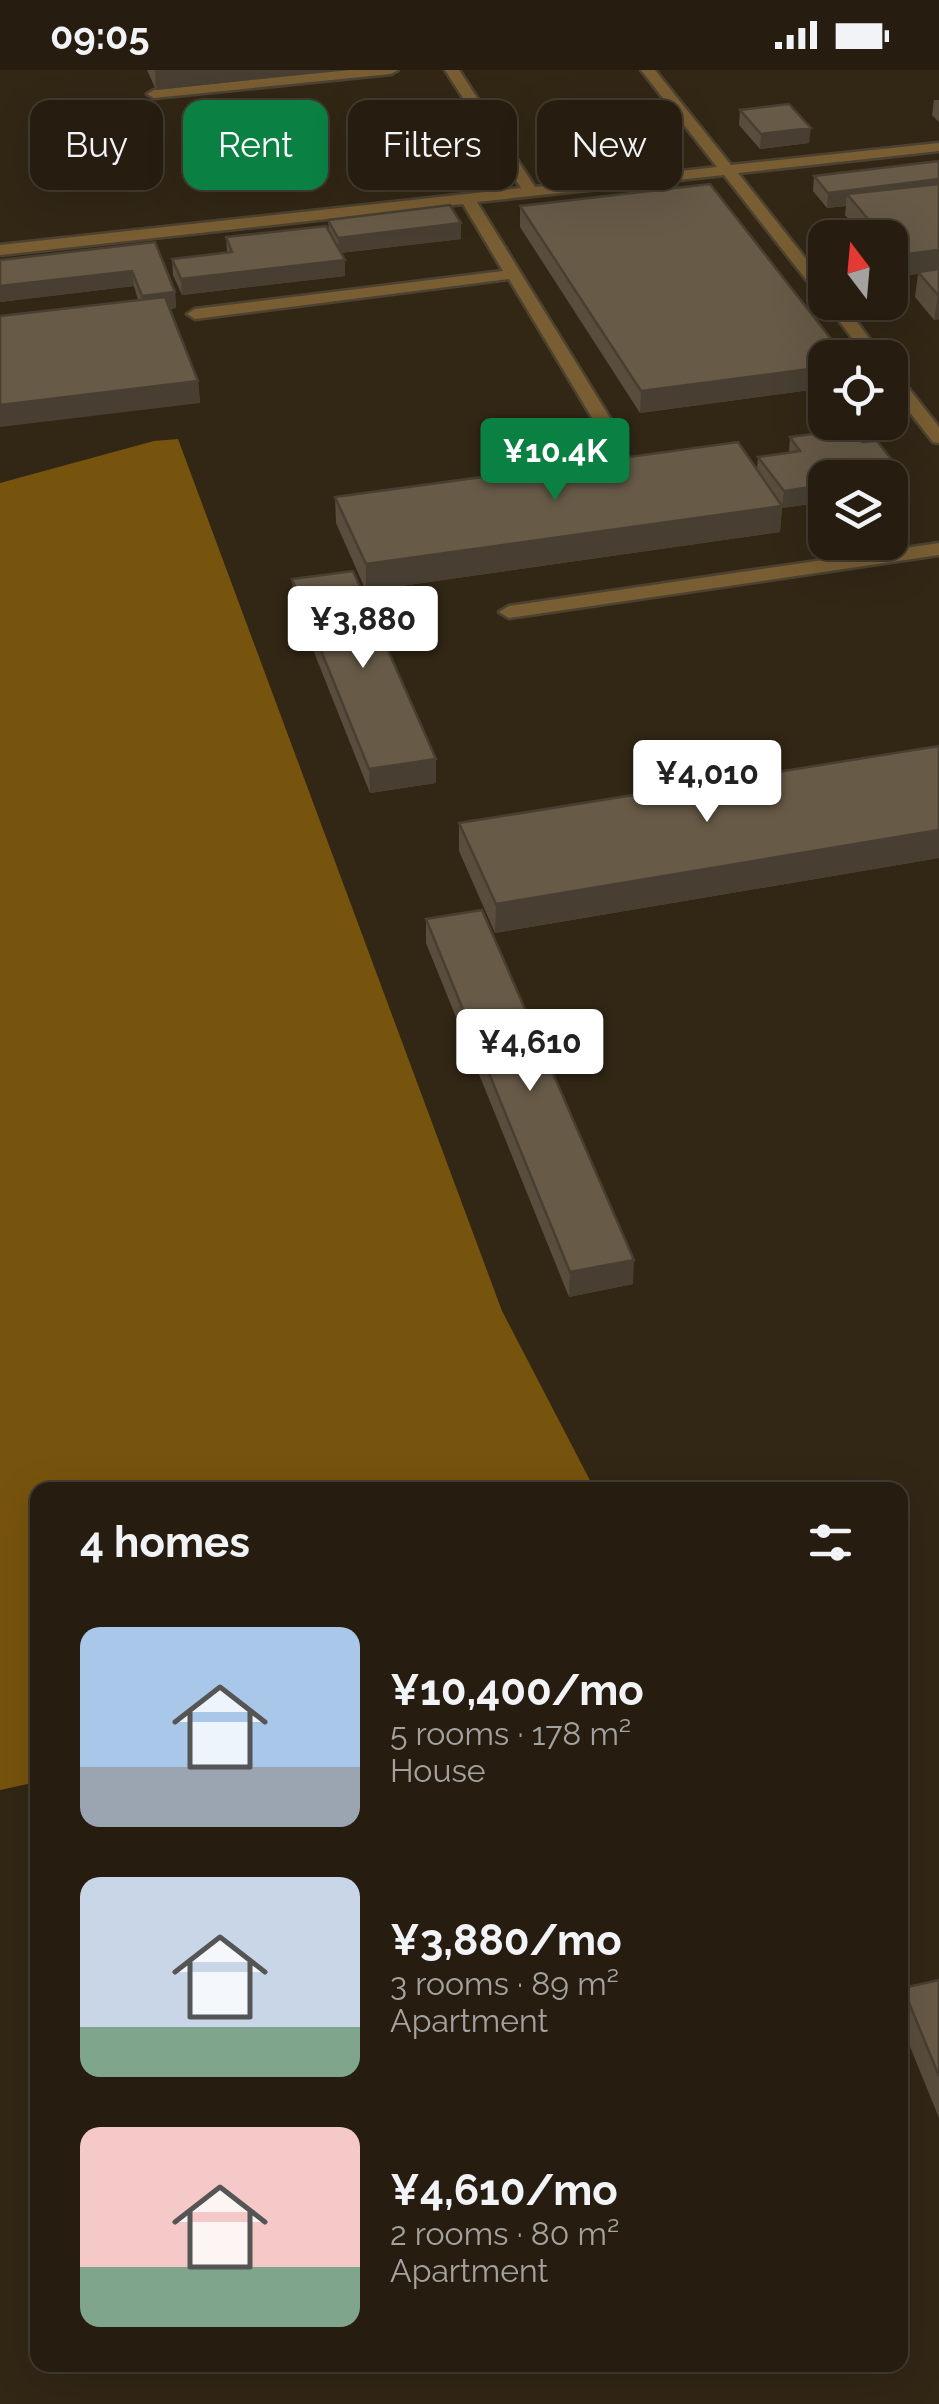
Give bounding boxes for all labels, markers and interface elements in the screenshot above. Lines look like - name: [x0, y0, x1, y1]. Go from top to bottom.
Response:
- text: 09:05: [50, 13, 149, 58]
- chip: Buy: [30, 100, 163, 190]
- chip: Rent: [183, 100, 328, 190]
- chip: Filters: [348, 100, 517, 190]
- chip: New: [537, 100, 682, 190]
- north arrow: [808, 220, 908, 320]
- map controls: [808, 220, 908, 560]
- button: locate: [808, 340, 908, 440]
- pin: ¥10.4K: [474, 418, 636, 503]
- text: ¥10.4K: [502, 432, 608, 469]
- button: layers: [808, 460, 908, 560]
- pin: ¥3,880: [282, 586, 444, 671]
- text: ¥3,880: [310, 600, 416, 637]
- pin: ¥4,010: [626, 740, 788, 825]
- text: ¥4,010: [655, 754, 759, 791]
- pin: ¥4,610: [449, 1009, 611, 1094]
- text: ¥4,610: [478, 1023, 582, 1060]
- icon: filters: [803, 1515, 858, 1570]
- text: 4 homes: [80, 1518, 250, 1567]
- text: ¥10,400/mo: [390, 1666, 644, 1715]
- icon: home: [160, 1667, 280, 1787]
- text: 5 rooms · 178 m²: [390, 1715, 631, 1752]
- text: House: [390, 1752, 486, 1789]
- text: ¥3,880/mo: [390, 1916, 622, 1965]
- icon: home: [160, 1917, 280, 2037]
- text: 3 rooms · 89 m²: [390, 1965, 619, 2002]
- text: Apartment: [390, 2002, 548, 2039]
- text: ¥4,610/mo: [390, 2166, 618, 2215]
- icon: home: [160, 2167, 280, 2287]
- text: 2 rooms · 80 m²: [390, 2215, 619, 2252]
- text: Apartment: [390, 2252, 548, 2289]

